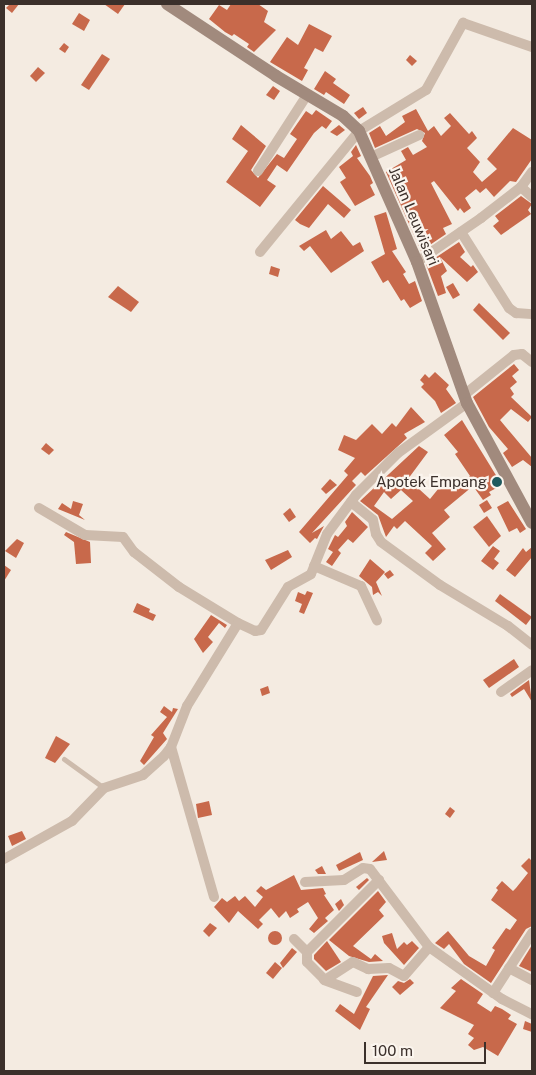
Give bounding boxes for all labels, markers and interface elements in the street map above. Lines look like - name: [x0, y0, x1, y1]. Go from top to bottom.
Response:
- street label: Jalan Leuwisari: [385, 164, 443, 268]
- place label: Apotek Empang: [376, 473, 487, 491]
- marker: Apotek Empang: [491, 476, 503, 488]
- scale bar: [366, 1032, 488, 1064]
- text: 100 m: [372, 1042, 413, 1059]

